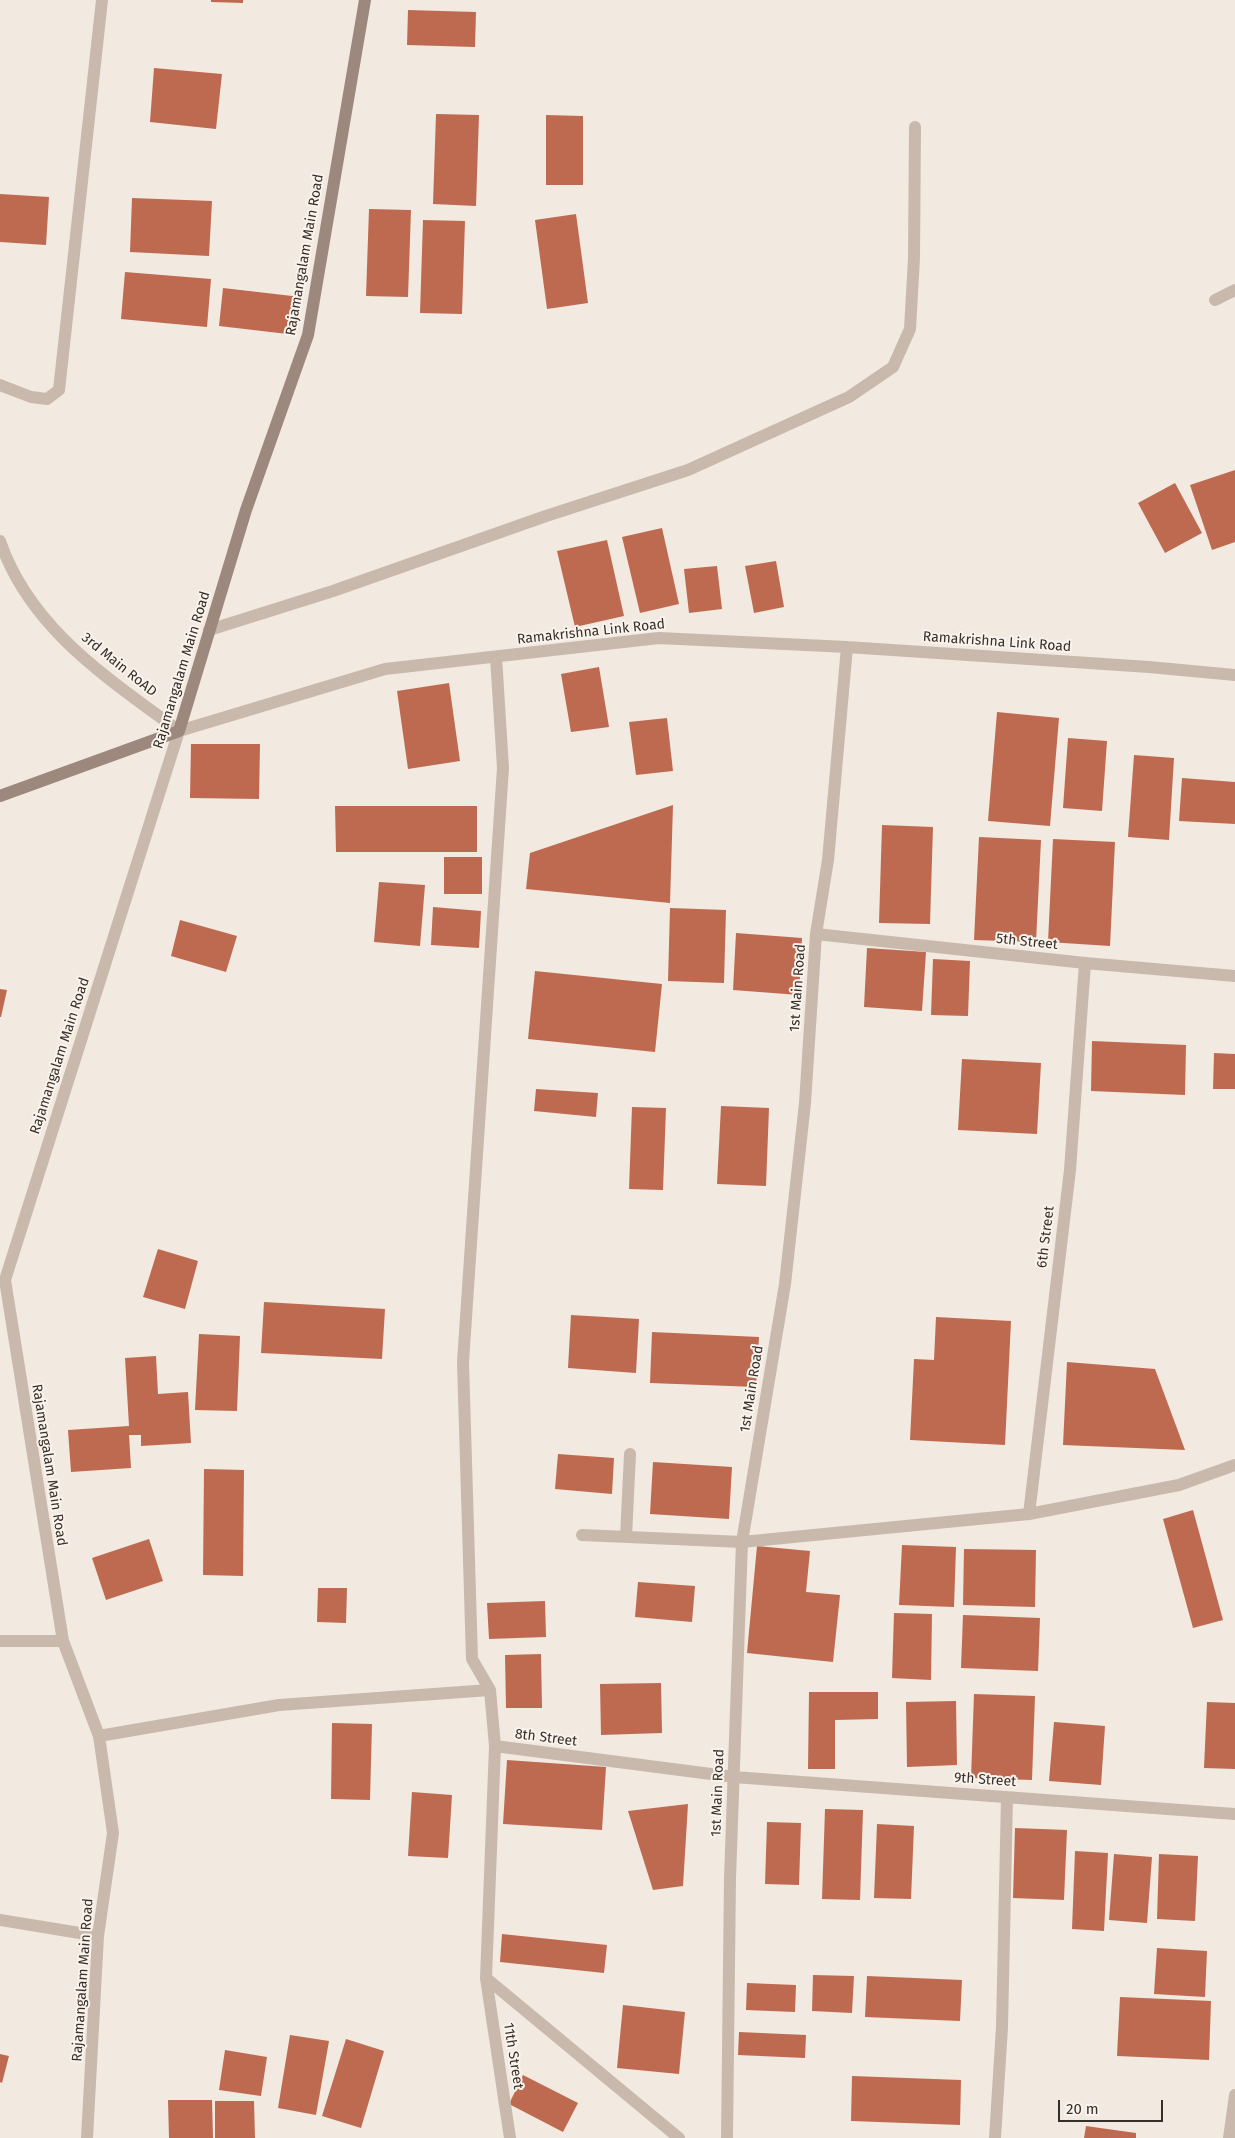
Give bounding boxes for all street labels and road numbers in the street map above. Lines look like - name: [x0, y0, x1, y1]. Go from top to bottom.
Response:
- street label: Rajamangalam Main Road: [283, 173, 327, 337]
- street label: Rajamangalam Main Road: [150, 589, 214, 751]
- street label: Ramakrishna Link Road: [516, 616, 666, 648]
- street label: Ramakrishna Link Road: [922, 628, 1072, 656]
- street label: 3rd Main RoAD: [78, 630, 160, 700]
- street label: 5th Street: [995, 930, 1059, 954]
- street label: 1st Main Road: [787, 944, 809, 1032]
- street label: Rajamangalam Main Road: [27, 976, 93, 1136]
- street label: 6th Street: [1034, 1205, 1058, 1269]
- street label: 1st Main Road: [737, 1344, 767, 1434]
- street label: Rajamangalam Main Road: [28, 1383, 70, 1547]
- street label: 8th Street: [514, 1726, 578, 1750]
- street label: 1st Main Road: [708, 1749, 728, 1837]
- street label: 9th Street: [953, 1769, 1017, 1791]
- street label: Rajamangalam Main Road: [69, 1898, 97, 2062]
- street label: 11th Street: [499, 2022, 527, 2090]

